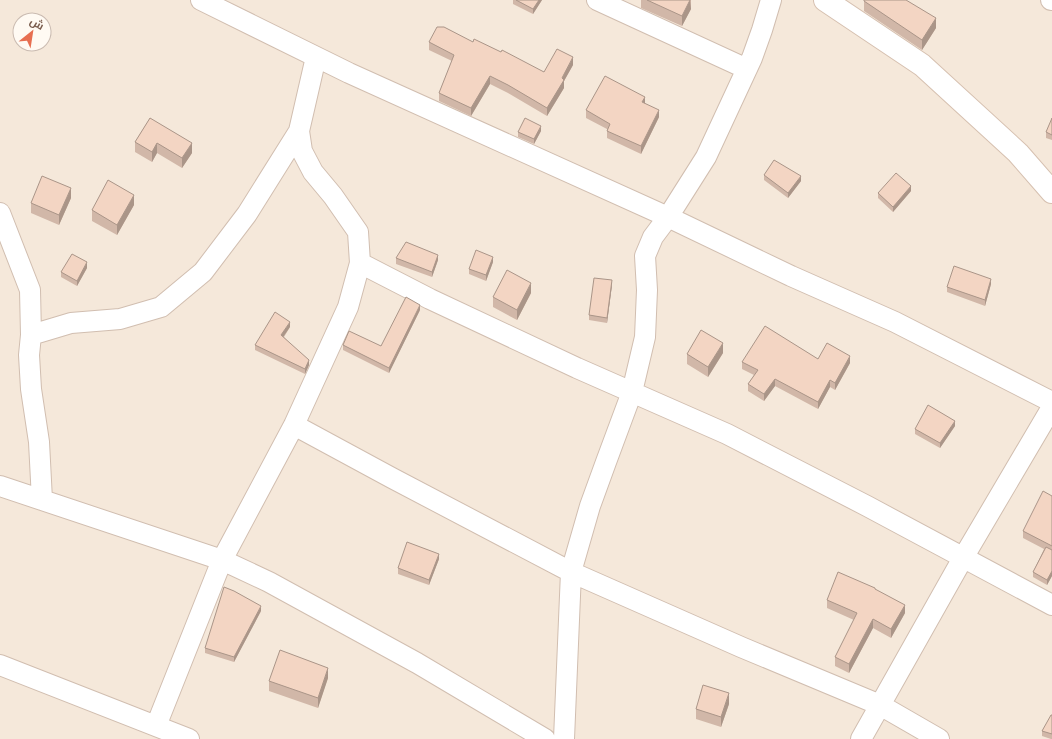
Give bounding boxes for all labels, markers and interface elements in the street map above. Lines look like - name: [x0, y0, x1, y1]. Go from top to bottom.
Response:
- north arrow: [12, 12, 52, 52]
- text: ش: [27, 15, 46, 33]

